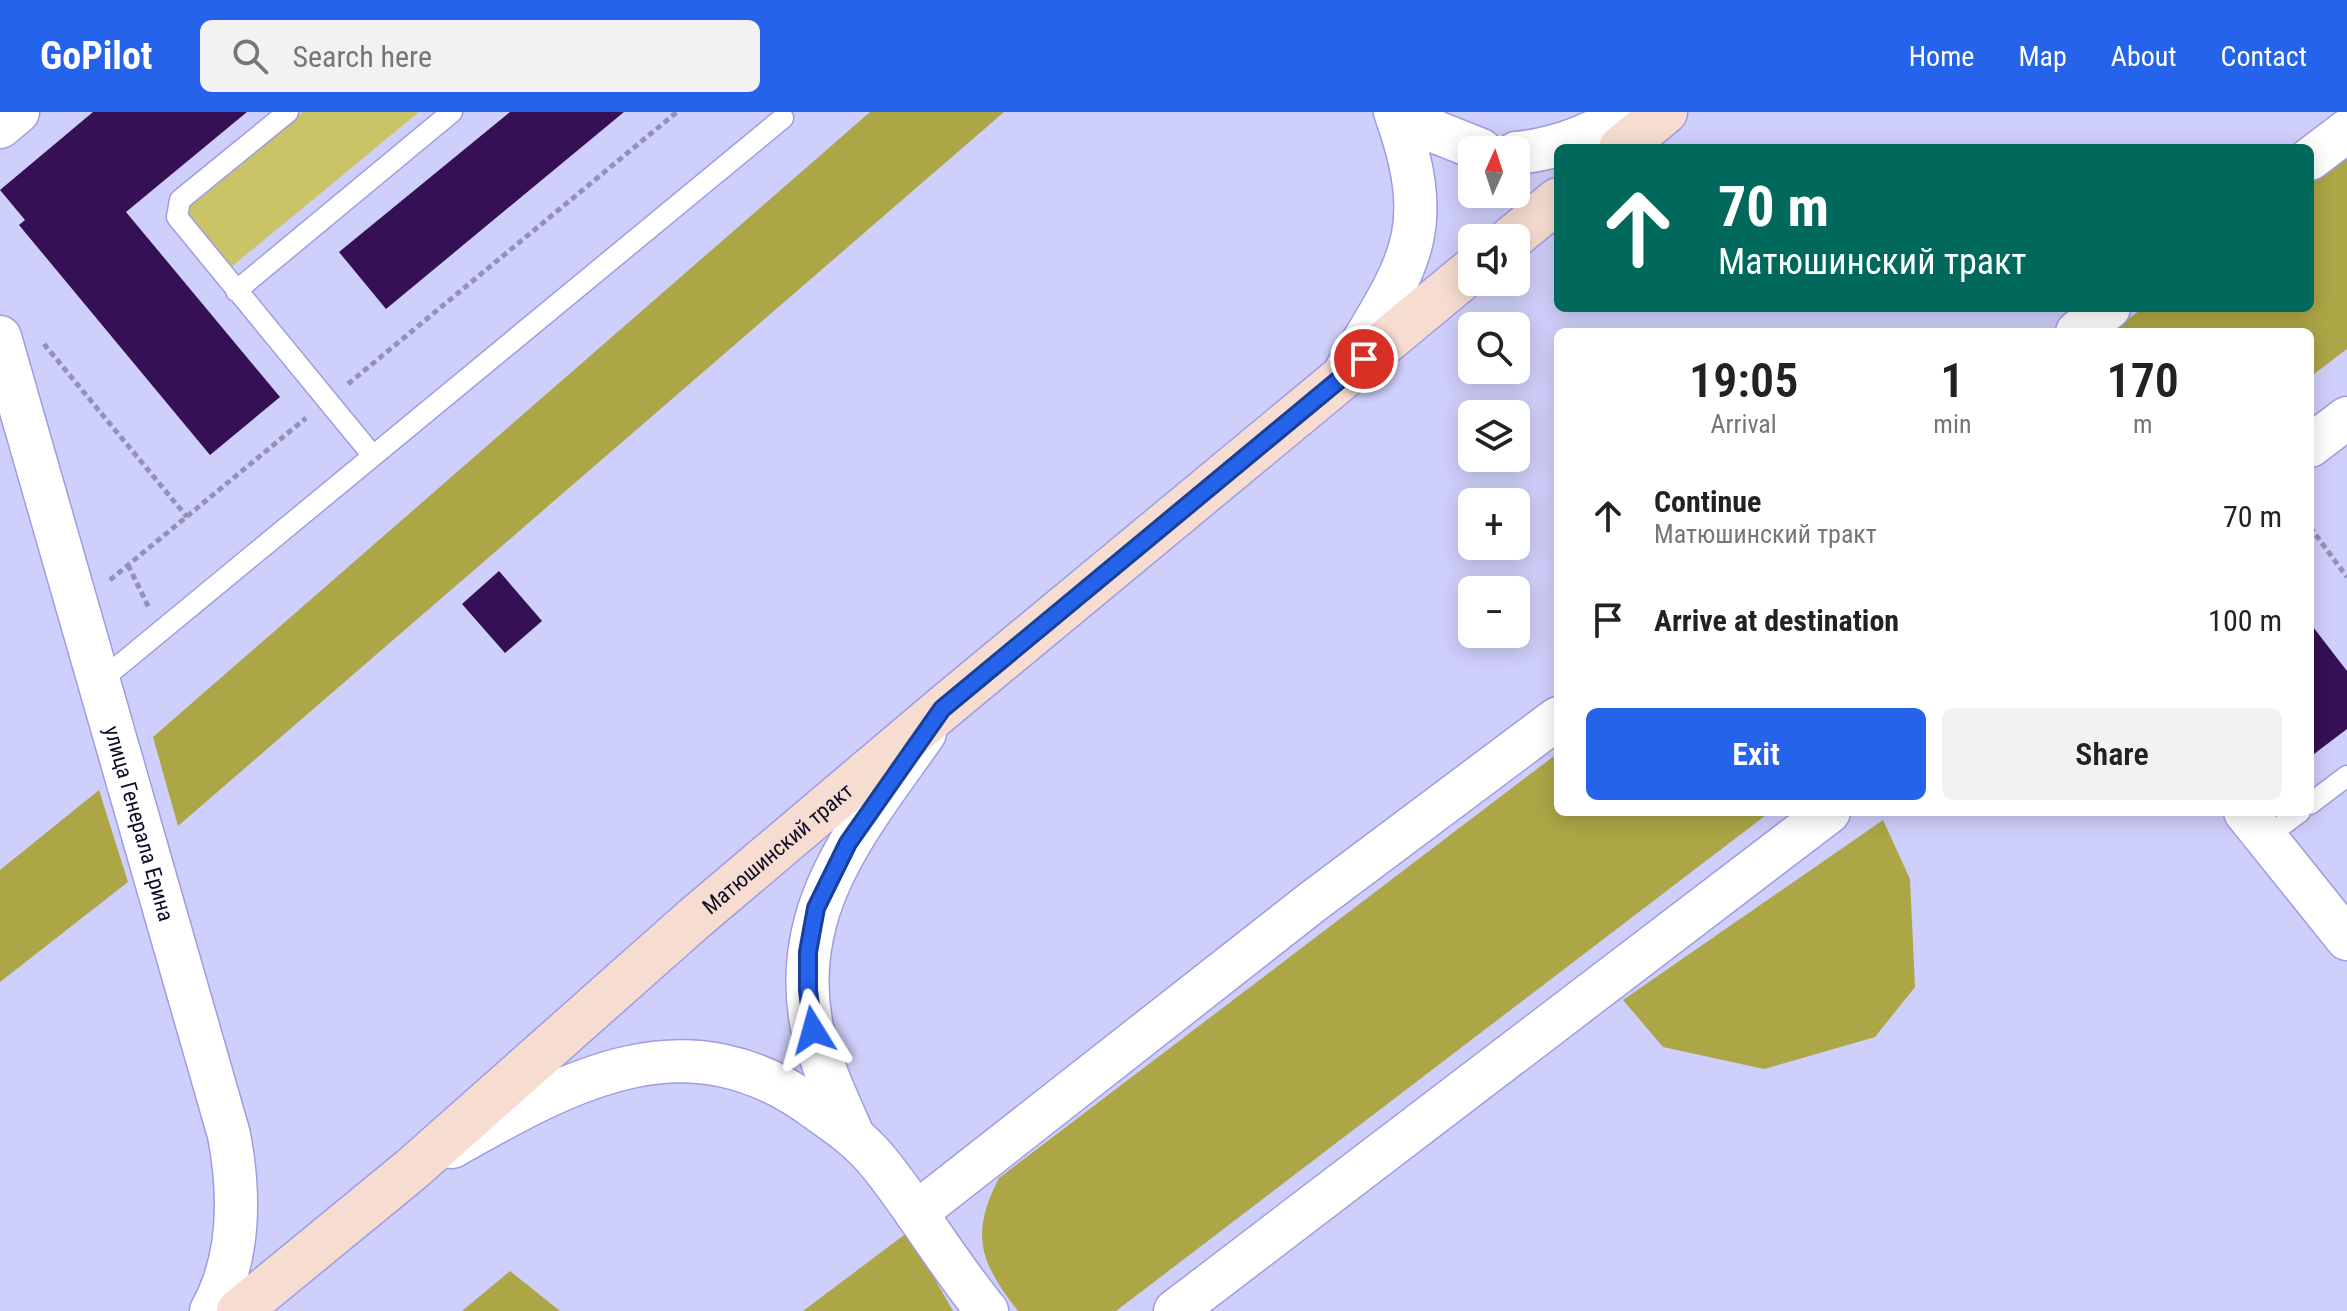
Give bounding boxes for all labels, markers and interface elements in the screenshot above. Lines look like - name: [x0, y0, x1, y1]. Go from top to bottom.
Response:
- search box: [200, 20, 760, 92]
- text: GoPilot: [40, 34, 152, 78]
- icon: search: [228, 34, 272, 78]
- text: Search here: [292, 39, 432, 74]
- text: Home: [1909, 40, 1974, 73]
- text: Map: [2018, 40, 2067, 73]
- text: About: [2111, 40, 2177, 73]
- text: Contact: [2221, 40, 2307, 73]
- north arrow: [1458, 136, 1530, 208]
- map controls: [1458, 136, 1530, 648]
- text: 70 m: [1718, 174, 1829, 240]
- icon: ahead: [1586, 176, 1690, 280]
- button: sound: [1458, 224, 1530, 296]
- text: Матюшинский тракт: [1718, 241, 2027, 283]
- button: search: [1458, 312, 1530, 384]
- pin: [1330, 325, 1398, 393]
- icon: arrive: [1342, 337, 1386, 381]
- text: 19:05: [1689, 352, 1798, 409]
- text: 1: [1940, 352, 1964, 409]
- text: 170: [2107, 352, 2179, 409]
- button: layers: [1458, 400, 1530, 472]
- text: Arrival: [1711, 409, 1777, 439]
- text: min: [1933, 409, 1971, 439]
- text: m: [2133, 409, 2153, 439]
- text: Continue: [1654, 484, 1761, 519]
- button: +: [1458, 488, 1530, 560]
- icon: ahead: [1586, 494, 1630, 538]
- text: 70 m: [2223, 499, 2282, 534]
- text: Матюшинский тракт: [1654, 519, 1877, 549]
- button: −: [1458, 576, 1530, 648]
- icon: arrive: [1586, 598, 1630, 642]
- text: Arrive at destination: [1654, 603, 1899, 638]
- text: 100 m: [2208, 603, 2282, 638]
- button: Exit: [1586, 708, 1926, 800]
- button: Share: [1942, 708, 2282, 800]
- street label: улица Генерала Ерина: [99, 723, 179, 924]
- street label: Матюшинский тракт: [698, 778, 858, 919]
- position arrow: [771, 988, 855, 1072]

